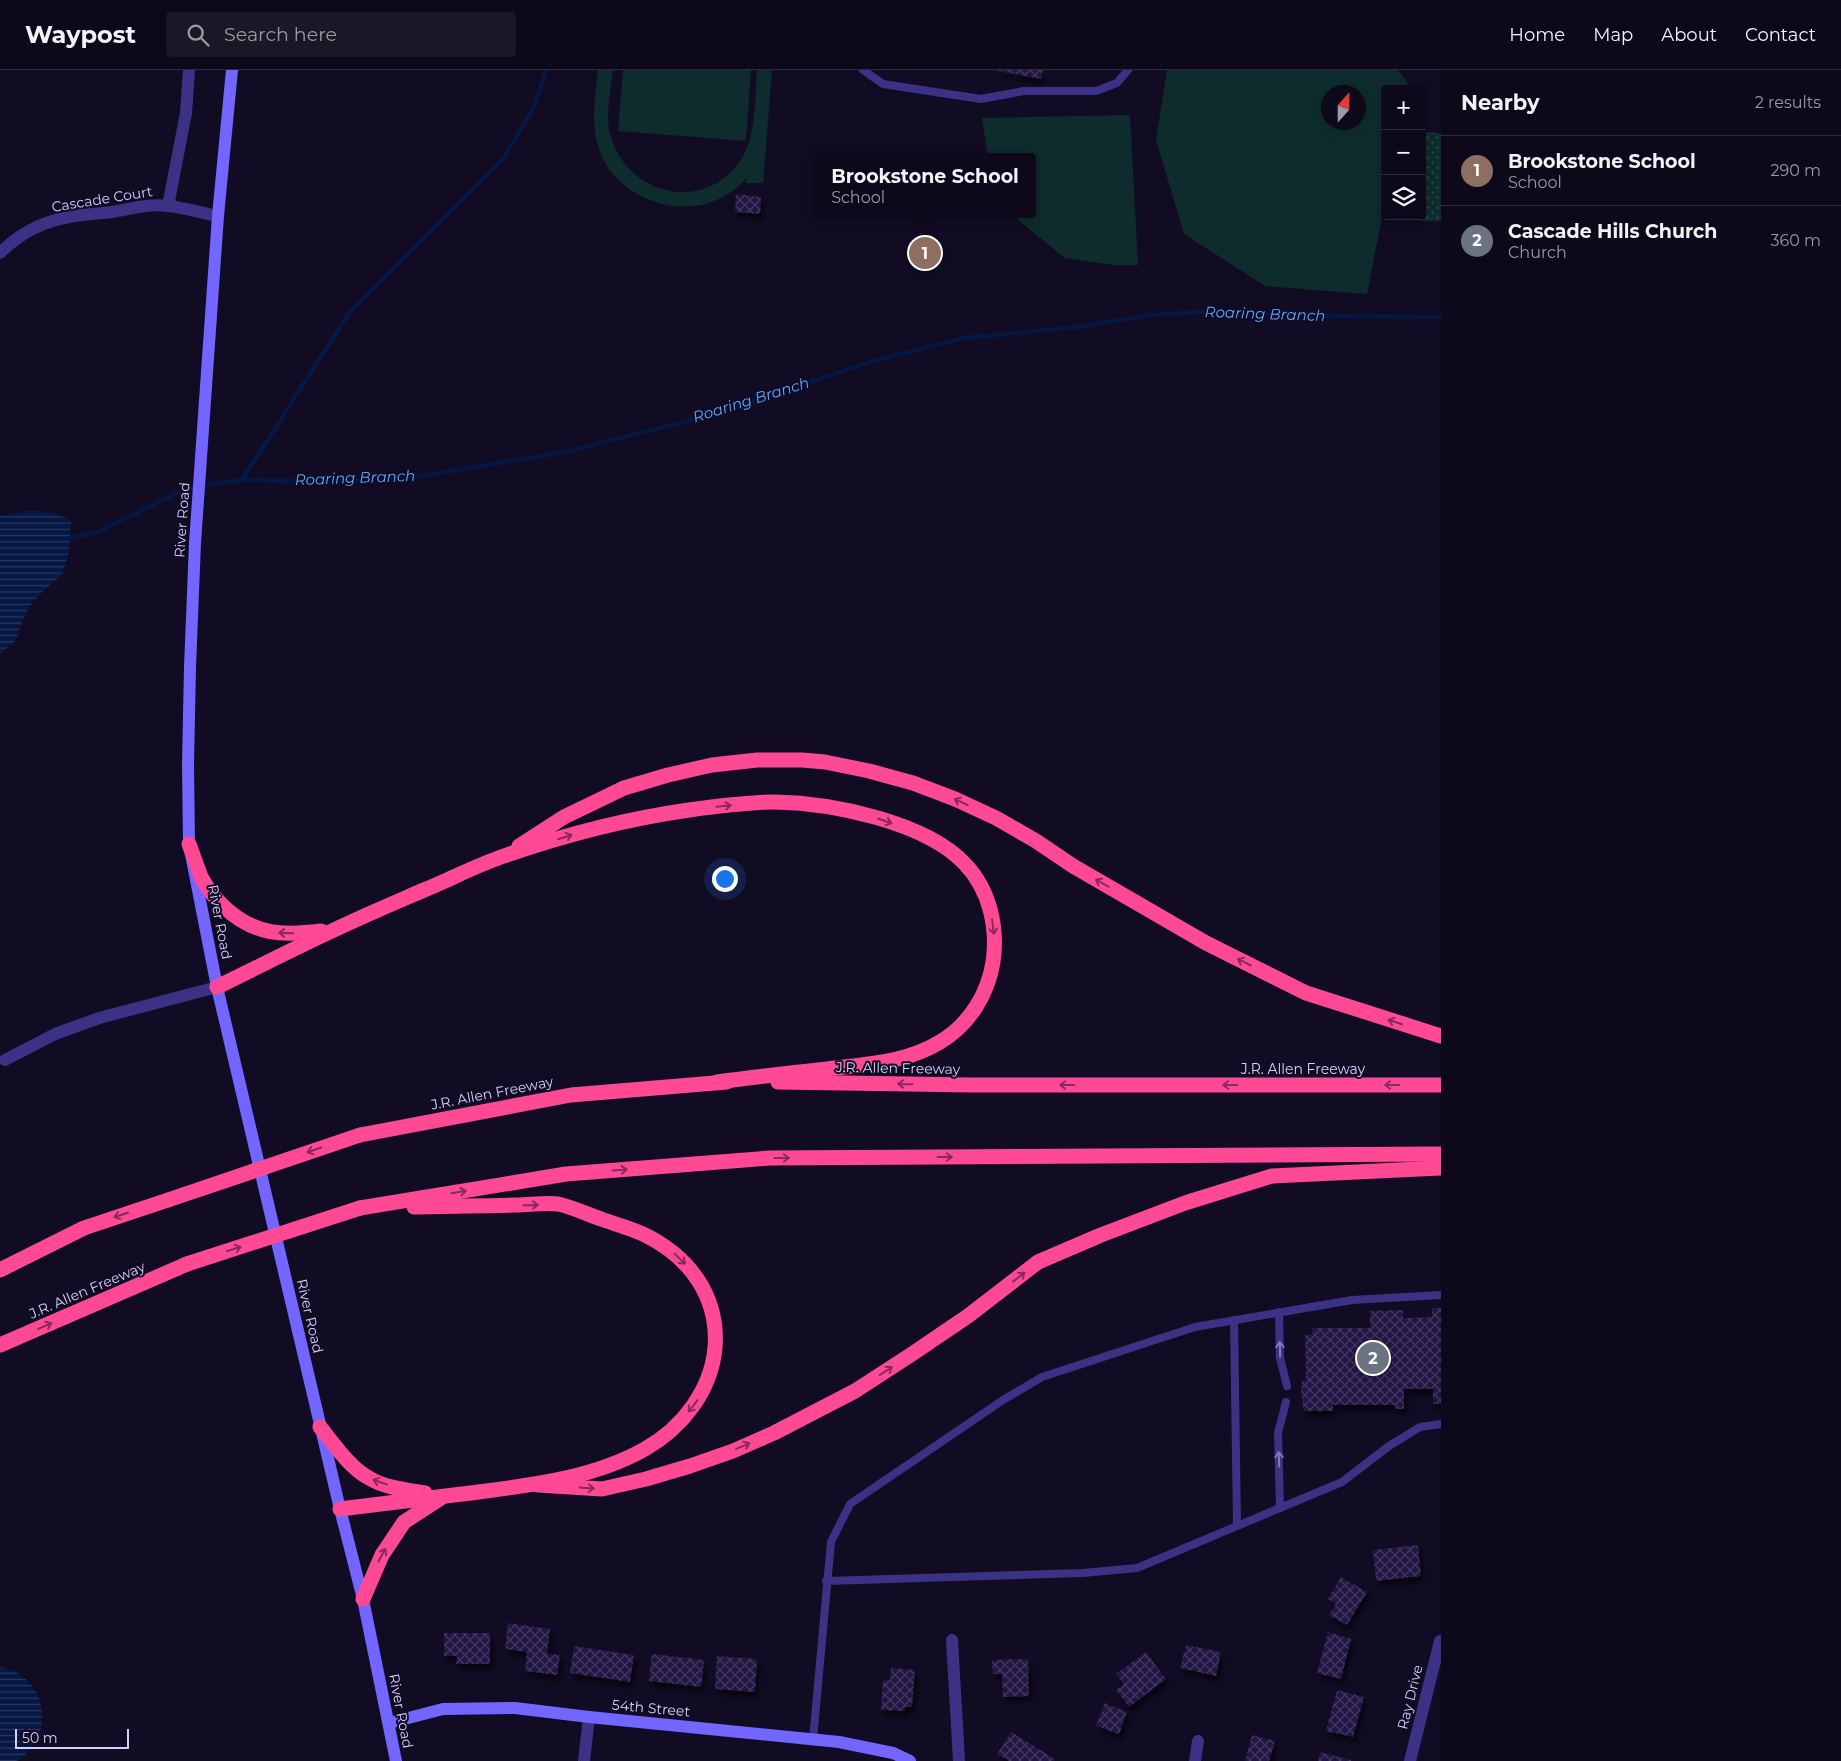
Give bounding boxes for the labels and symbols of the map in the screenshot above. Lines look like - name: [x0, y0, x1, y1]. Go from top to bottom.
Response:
- north arrow: [1321, 85, 1366, 130]
- street label: Cascade Court: [50, 182, 154, 216]
- pin: 1: [909, 234, 941, 272]
- water label: Roaring Branch: [1204, 302, 1326, 325]
- water label: Roaring Branch: [690, 373, 811, 426]
- water label: Roaring Branch: [294, 466, 416, 489]
- street label: River Road: [170, 482, 194, 558]
- one-way arrow: [954, 797, 969, 806]
- one-way arrow: [716, 801, 732, 811]
- one-way arrow: [876, 816, 892, 826]
- one-way arrow: [557, 832, 573, 842]
- your location: [712, 866, 738, 892]
- one-way arrow: [1096, 877, 1110, 887]
- street label: River Road: [204, 883, 236, 961]
- one-way arrow: [988, 919, 998, 935]
- one-way arrow: [279, 928, 295, 938]
- one-way arrow: [1237, 957, 1252, 966]
- one-way arrow: [1387, 1016, 1403, 1026]
- street label: J.R. Allen Freeway: [835, 1058, 961, 1078]
- street label: J.R. Allen Freeway: [1240, 1060, 1366, 1078]
- street label: J.R. Allen Freeway: [428, 1072, 555, 1114]
- one-way arrow: [897, 1079, 914, 1089]
- one-way arrow: [1060, 1080, 1076, 1090]
- one-way arrow: [1222, 1080, 1238, 1090]
- one-way arrow: [1385, 1080, 1401, 1090]
- one-way arrow: [306, 1146, 322, 1156]
- one-way arrow: [936, 1152, 953, 1162]
- one-way arrow: [774, 1153, 790, 1163]
- one-way arrow: [612, 1165, 628, 1175]
- one-way arrow: [451, 1186, 467, 1196]
- one-way arrow: [522, 1200, 539, 1210]
- one-way arrow: [114, 1211, 130, 1221]
- one-way arrow: [225, 1244, 241, 1253]
- one-way arrow: [674, 1253, 687, 1265]
- street label: J.R. Allen Freeway: [25, 1257, 148, 1323]
- one-way arrow: [1012, 1272, 1026, 1282]
- street label: River Road: [293, 1277, 327, 1355]
- one-way arrow: [37, 1320, 52, 1330]
- pin: 2: [1357, 1339, 1389, 1377]
- one-way arrow: [1275, 1342, 1285, 1358]
- one-way arrow: [879, 1366, 893, 1376]
- one-way arrow: [687, 1399, 698, 1412]
- one-way arrow: [735, 1441, 750, 1451]
- one-way arrow: [1274, 1451, 1283, 1467]
- one-way arrow: [372, 1477, 388, 1486]
- one-way arrow: [578, 1484, 594, 1493]
- one-way arrow: [378, 1548, 387, 1563]
- street label: Ray Drive: [1393, 1663, 1427, 1731]
- street label: River Road: [385, 1672, 417, 1750]
- street label: 54th Street: [611, 1696, 691, 1720]
- scale bar: [15, 1726, 129, 1749]

